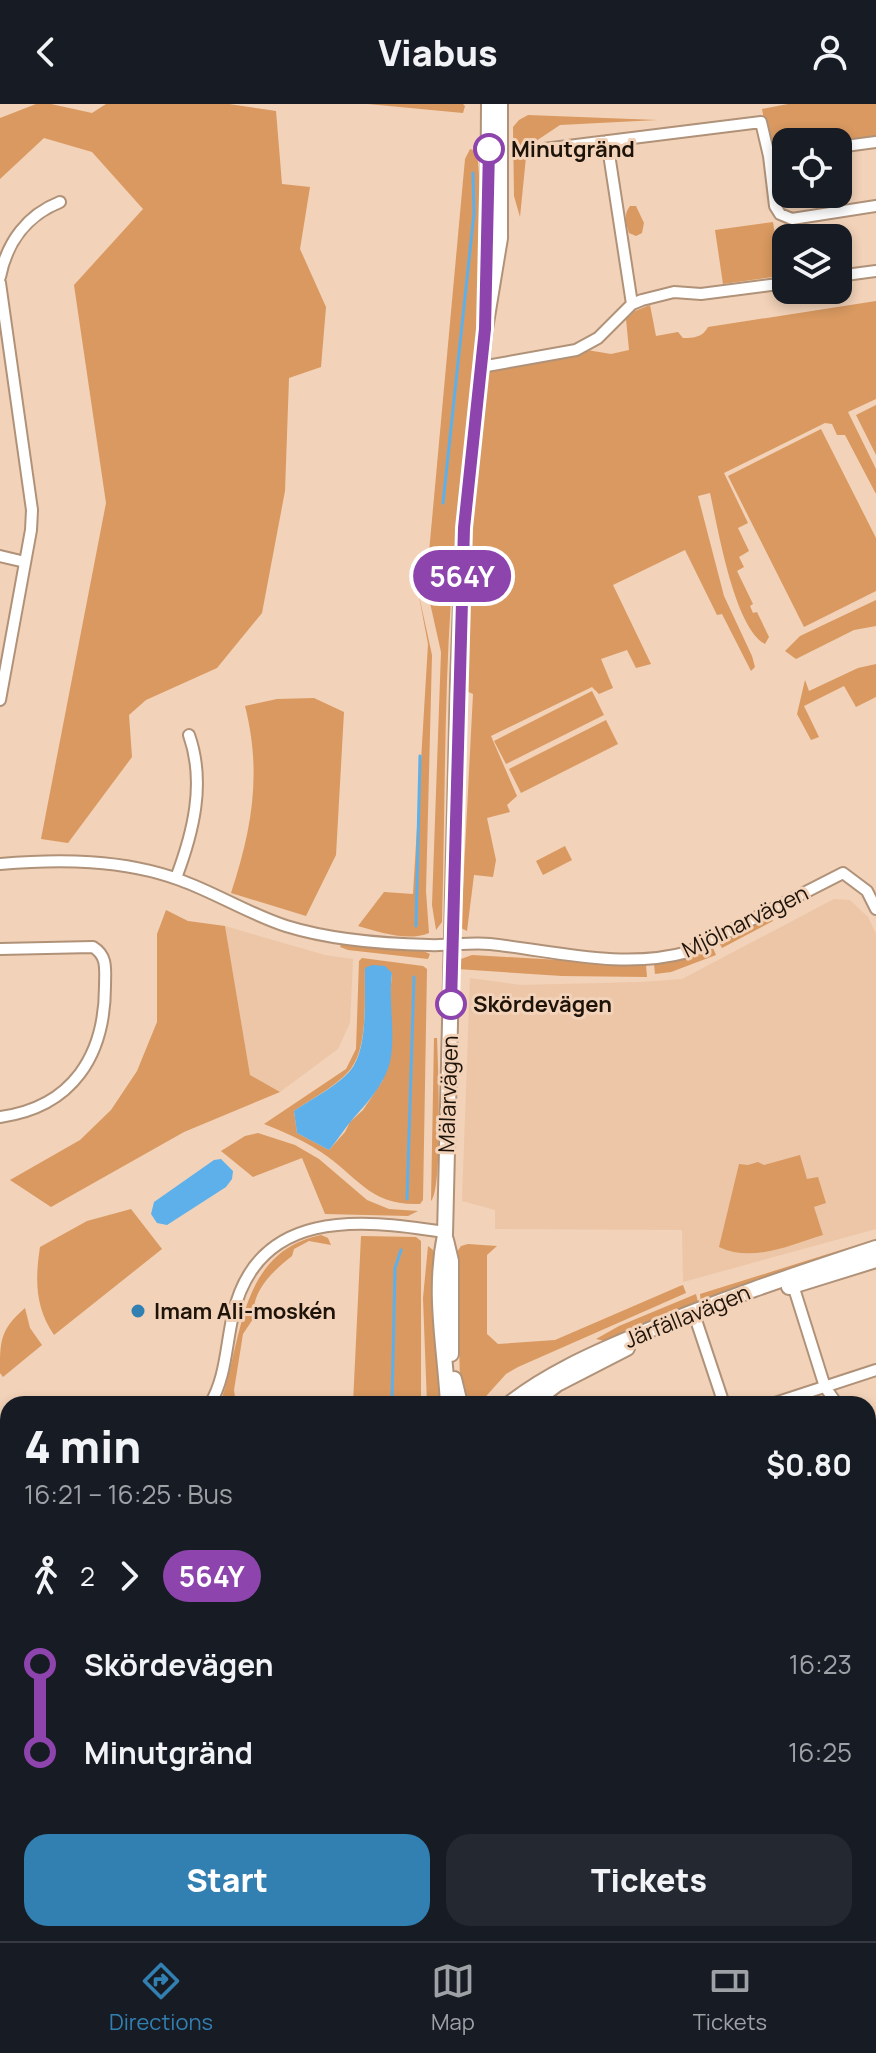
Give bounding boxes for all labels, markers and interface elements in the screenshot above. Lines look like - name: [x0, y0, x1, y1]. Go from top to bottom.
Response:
- text: Viabus: [378, 28, 498, 77]
- icon: back: [24, 30, 68, 74]
- icon: person: [808, 30, 852, 74]
- map controls: [772, 128, 852, 304]
- button: locate: [772, 128, 852, 208]
- marker: Minutgränd: [474, 134, 504, 164]
- place label: Minutgränd: [511, 134, 635, 164]
- button: layers: [772, 224, 852, 304]
- line badge: 564Y: [406, 550, 518, 602]
- text: 564Y: [429, 557, 495, 595]
- street label: Mjölnarvägen: [677, 878, 813, 964]
- marker: Skördevägen: [436, 989, 466, 1019]
- place label: Skördevägen: [473, 989, 612, 1019]
- street label: Mälarvägen: [431, 1035, 465, 1153]
- street label: Järfällavägen: [620, 1277, 754, 1355]
- place label: Imam Ali-moskén: [154, 1296, 336, 1326]
- marker: Imam Ali-moskén: [129, 1302, 147, 1320]
- text: 4 min: [24, 1416, 141, 1476]
- text: $0.80: [766, 1444, 852, 1485]
- text: 16:21 – 16:25 · Bus: [24, 1476, 233, 1512]
- icon: walk: [24, 1554, 68, 1598]
- icon: forward: [107, 1554, 151, 1598]
- text: 564Y: [179, 1557, 245, 1595]
- text: 2: [80, 1558, 95, 1594]
- text: Skördevägen: [84, 1644, 274, 1685]
- text: 16:23: [789, 1646, 852, 1682]
- text: Minutgränd: [84, 1732, 253, 1773]
- text: 16:25: [788, 1734, 852, 1770]
- button: Start: [24, 1834, 430, 1926]
- button: Tickets: [446, 1834, 852, 1926]
- tab: Directions: [109, 1959, 213, 2037]
- tab: Map: [431, 1959, 475, 2037]
- tab: Tickets: [693, 1959, 767, 2037]

